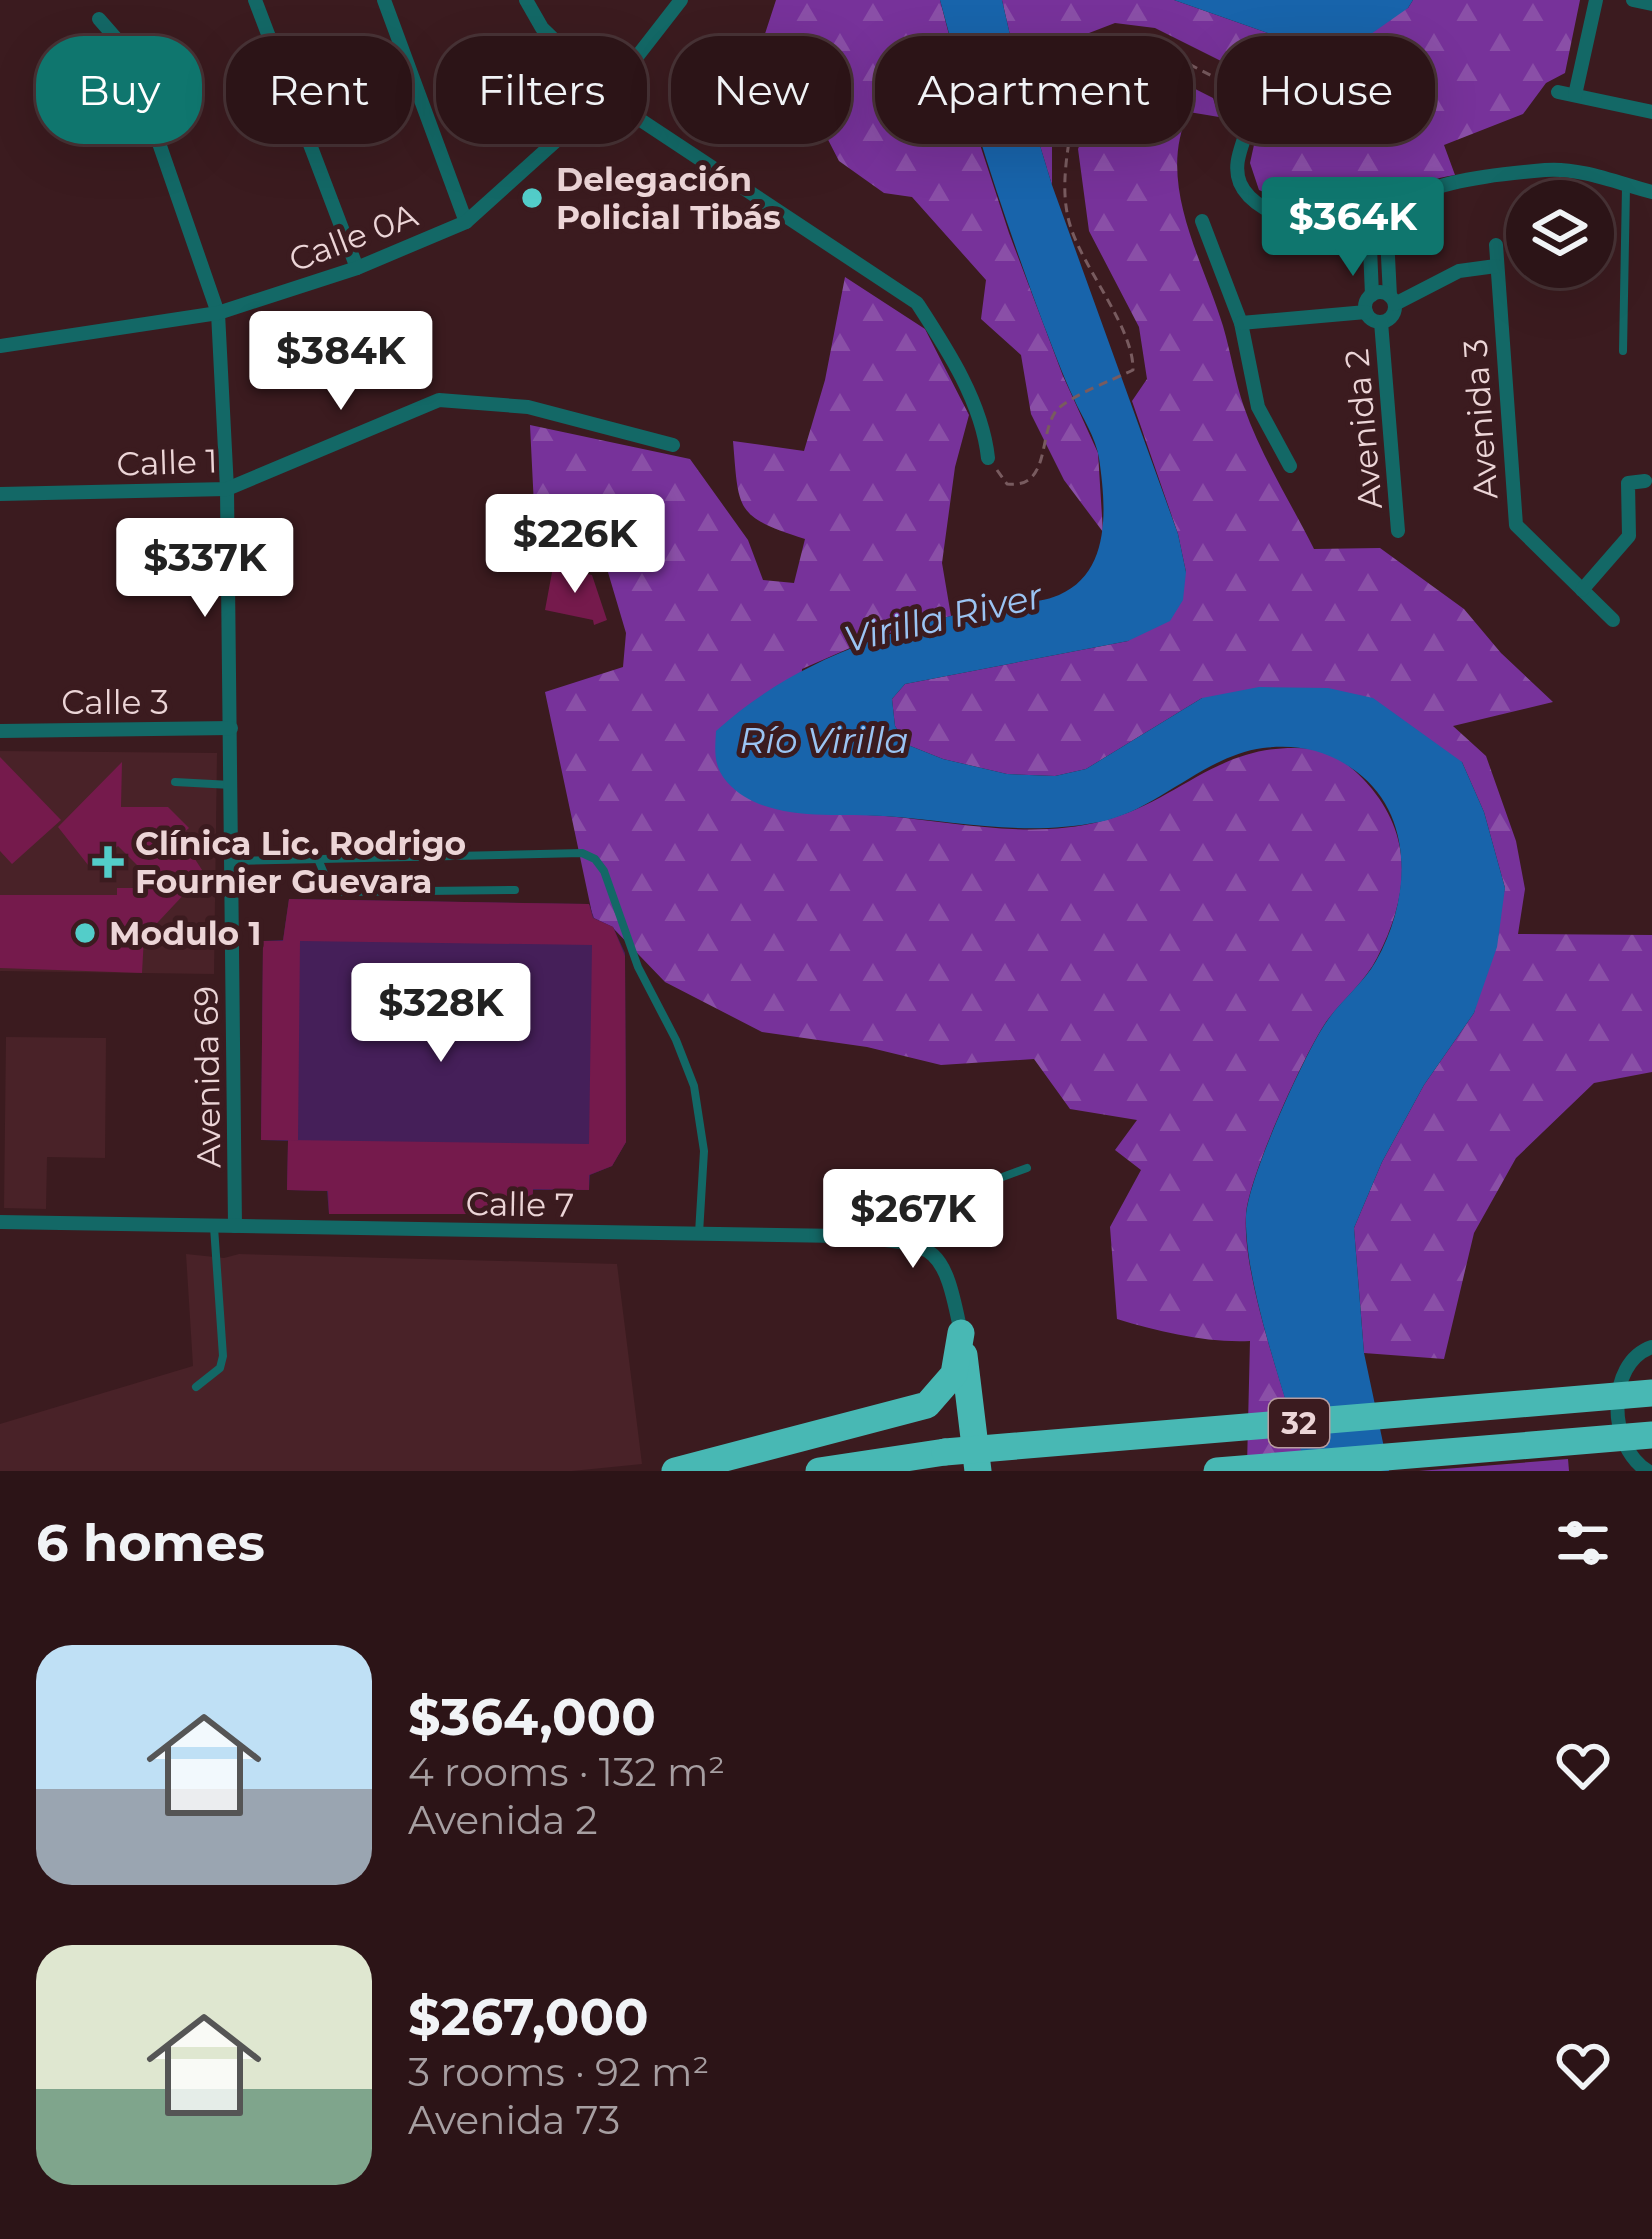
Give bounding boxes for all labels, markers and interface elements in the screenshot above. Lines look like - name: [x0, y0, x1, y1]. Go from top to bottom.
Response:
- chip: Buy: [36, 36, 202, 144]
- chip: Rent: [226, 36, 412, 144]
- chip: Filters: [436, 36, 647, 144]
- chip: New: [671, 36, 851, 144]
- chip: Apartment: [875, 36, 1193, 144]
- chip: House: [1217, 36, 1435, 144]
- place label: Delegación Policial Tibás: [556, 159, 781, 237]
- pin: $364K: [1269, 177, 1437, 279]
- map controls: [1506, 180, 1614, 288]
- button: layers: [1506, 180, 1614, 288]
- marker: Delegación Policial Tibás: [519, 185, 545, 211]
- text: $364K: [1289, 192, 1417, 240]
- street label: Calle 0A: [283, 194, 423, 280]
- pin: $384K: [257, 311, 425, 413]
- text: $384K: [276, 326, 406, 374]
- street label: Avenida 3: [1454, 338, 1506, 500]
- street label: Avenida 2: [1336, 347, 1390, 511]
- street label: Calle 1: [116, 440, 218, 484]
- pin: $226K: [491, 494, 659, 596]
- text: $226K: [513, 509, 637, 557]
- pin: $337K: [121, 518, 289, 620]
- text: $337K: [143, 533, 267, 581]
- water label: Virilla River: [840, 572, 1048, 661]
- street label: Calle 3: [61, 682, 169, 722]
- water label: Río Virilla: [739, 718, 909, 762]
- place label: Clínica Lic. Rodrigo Fournier Guevara: [135, 823, 466, 901]
- marker: Clínica Lic. Rodrigo Fournier Guevara: [92, 846, 124, 878]
- place label: Modulo 1: [109, 913, 261, 953]
- marker: Modulo 1: [72, 920, 98, 946]
- pin: $328K: [357, 963, 525, 1065]
- text: $328K: [378, 978, 504, 1026]
- street label: Avenida 69: [185, 986, 229, 1168]
- pin: $267K: [829, 1169, 997, 1271]
- street label: Calle 7: [465, 1183, 575, 1225]
- text: $267K: [850, 1184, 976, 1232]
- road number: 32: [1269, 1399, 1329, 1447]
- icon: filters: [1550, 1510, 1616, 1576]
- text: 6 homes: [36, 1512, 265, 1574]
- text: $364,000: [408, 1686, 656, 1748]
- icon: home: [132, 1693, 276, 1837]
- icon: heart: [1550, 1732, 1616, 1798]
- text: 4 rooms · 132 m²: [408, 1748, 725, 1796]
- text: Avenida 2: [408, 1796, 598, 1844]
- text: $267,000: [408, 1986, 649, 2048]
- icon: home: [132, 1993, 276, 2137]
- icon: heart: [1550, 2032, 1616, 2098]
- text: 3 rooms · 92 m²: [408, 2048, 709, 2096]
- text: Avenida 73: [408, 2096, 620, 2144]

